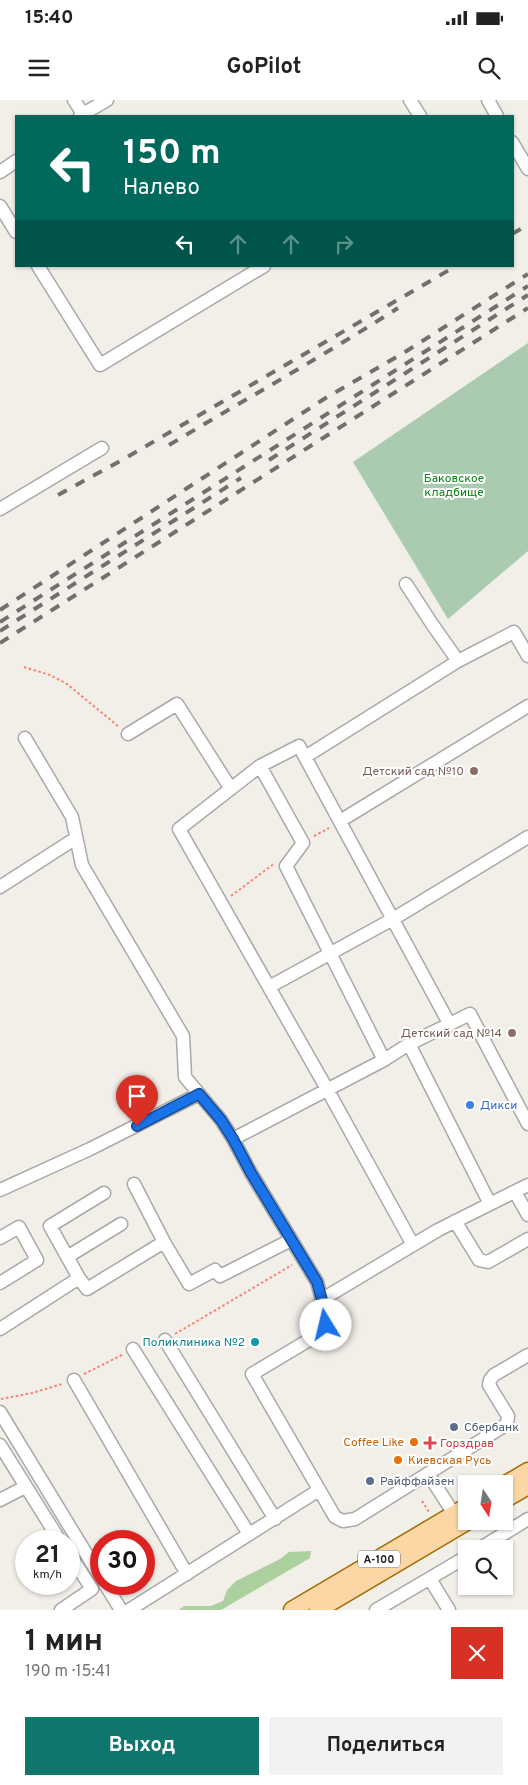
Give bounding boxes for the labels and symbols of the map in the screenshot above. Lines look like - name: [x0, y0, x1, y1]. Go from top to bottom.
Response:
- park label: Баковское кладбище: [424, 471, 484, 501]
- place label: Детский сад №10: [362, 764, 464, 780]
- marker: Детский сад №10: [468, 765, 480, 777]
- place label: Детский сад №14: [401, 1026, 502, 1042]
- marker: Детский сад №14: [506, 1027, 518, 1039]
- pin: [116, 1075, 158, 1126]
- place label: Дикси: [480, 1098, 517, 1114]
- marker: Дикси: [464, 1099, 476, 1111]
- position arrow: [299, 1298, 351, 1350]
- place label: Поликлиника №2: [142, 1335, 245, 1351]
- marker: Поликлиника №2: [249, 1336, 261, 1348]
- place label: Сбербанк: [464, 1420, 519, 1436]
- marker: Сбербанк: [448, 1421, 460, 1433]
- place label: Coffee Like: [343, 1435, 404, 1451]
- marker: Coffee Like: [408, 1436, 420, 1448]
- place label: Горздрав: [440, 1436, 494, 1452]
- marker: Горздрав: [424, 1437, 436, 1449]
- place label: Киевская Русь: [408, 1453, 492, 1469]
- marker: Киевская Русь: [392, 1454, 404, 1466]
- place label: Райффайзен: [380, 1474, 454, 1490]
- marker: Райффайзен: [364, 1475, 376, 1487]
- north arrow: [458, 1475, 512, 1530]
- speed limit sign: 30: [90, 1530, 155, 1595]
- road number: А-100: [358, 1550, 400, 1568]

